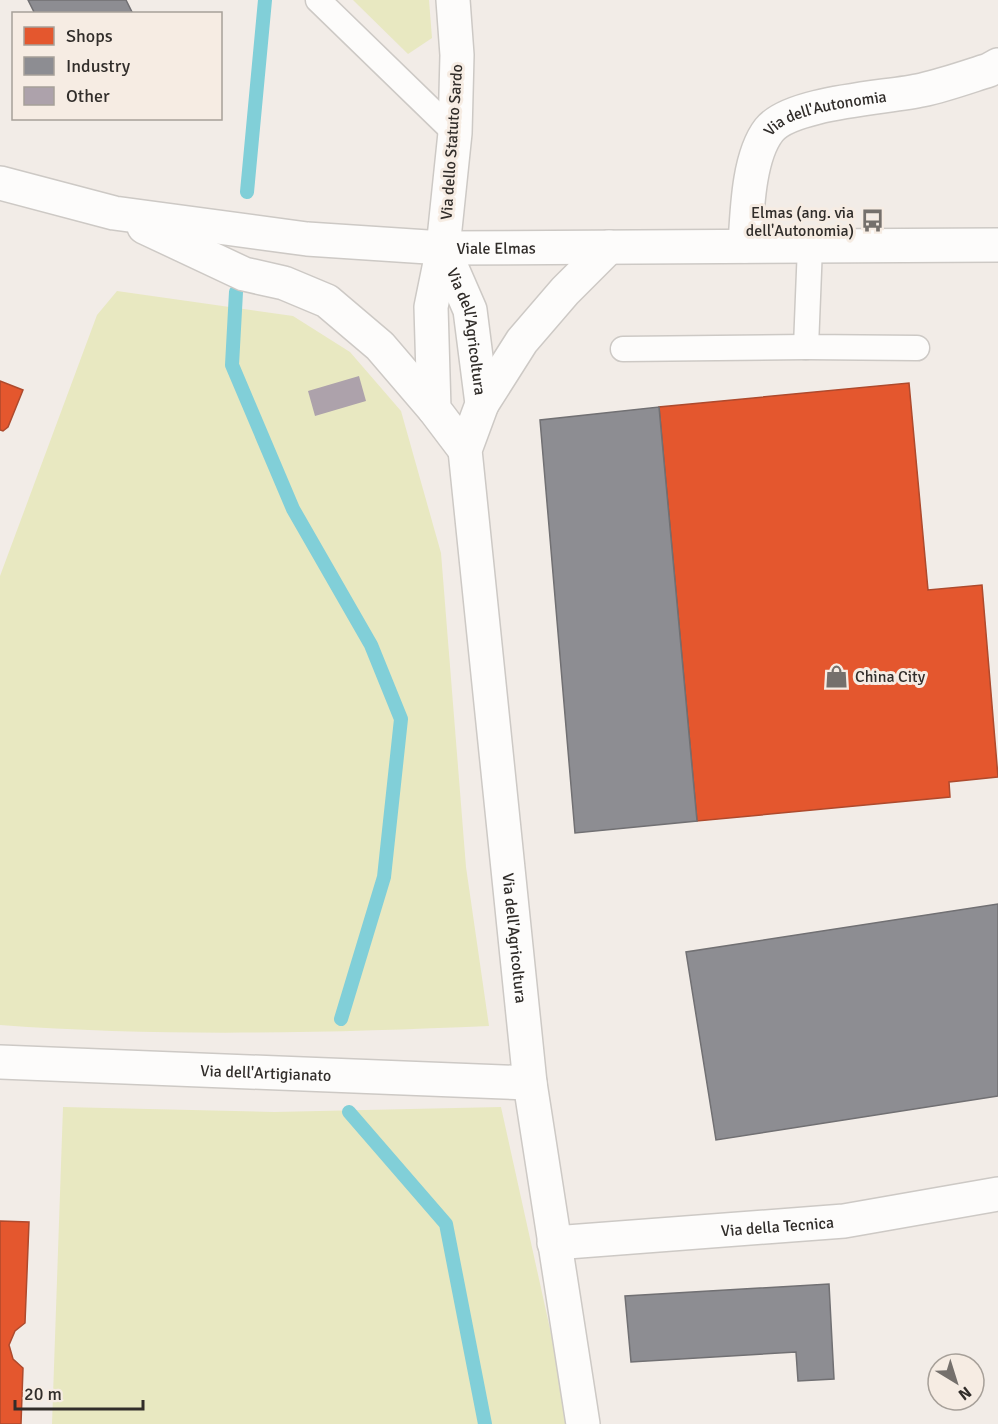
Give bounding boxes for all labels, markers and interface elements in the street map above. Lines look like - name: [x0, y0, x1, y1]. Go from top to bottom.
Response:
- legend: [12, 12, 222, 120]
- text: Shops: [66, 25, 113, 47]
- text: Industry: [66, 55, 131, 77]
- street label: Via dello Statuto Sardo: [437, 63, 467, 221]
- text: Other: [66, 85, 110, 107]
- street label: Via dell'Autonomia: [759, 87, 888, 140]
- place label: Elmas (ang. via dell'Autonomia): [746, 203, 854, 241]
- bus stop icon: Elmas (ang. via dell'Autonomia): [859, 208, 885, 234]
- street label: Viale Elmas: [456, 238, 536, 259]
- street label: Via dell'Agricoltura: [442, 265, 490, 397]
- shop icon: China City: [824, 663, 850, 689]
- place label: China City: [855, 667, 926, 687]
- street label: Via dell'Agricoltura: [497, 872, 531, 1004]
- street label: Via dell'Artigianato: [200, 1061, 332, 1086]
- street label: Via della Tecnica: [720, 1213, 835, 1241]
- north arrow: [926, 1352, 986, 1412]
- scale bar: [15, 1373, 142, 1411]
- text: N: [954, 1382, 975, 1404]
- text: 20 m: [24, 1383, 62, 1405]

